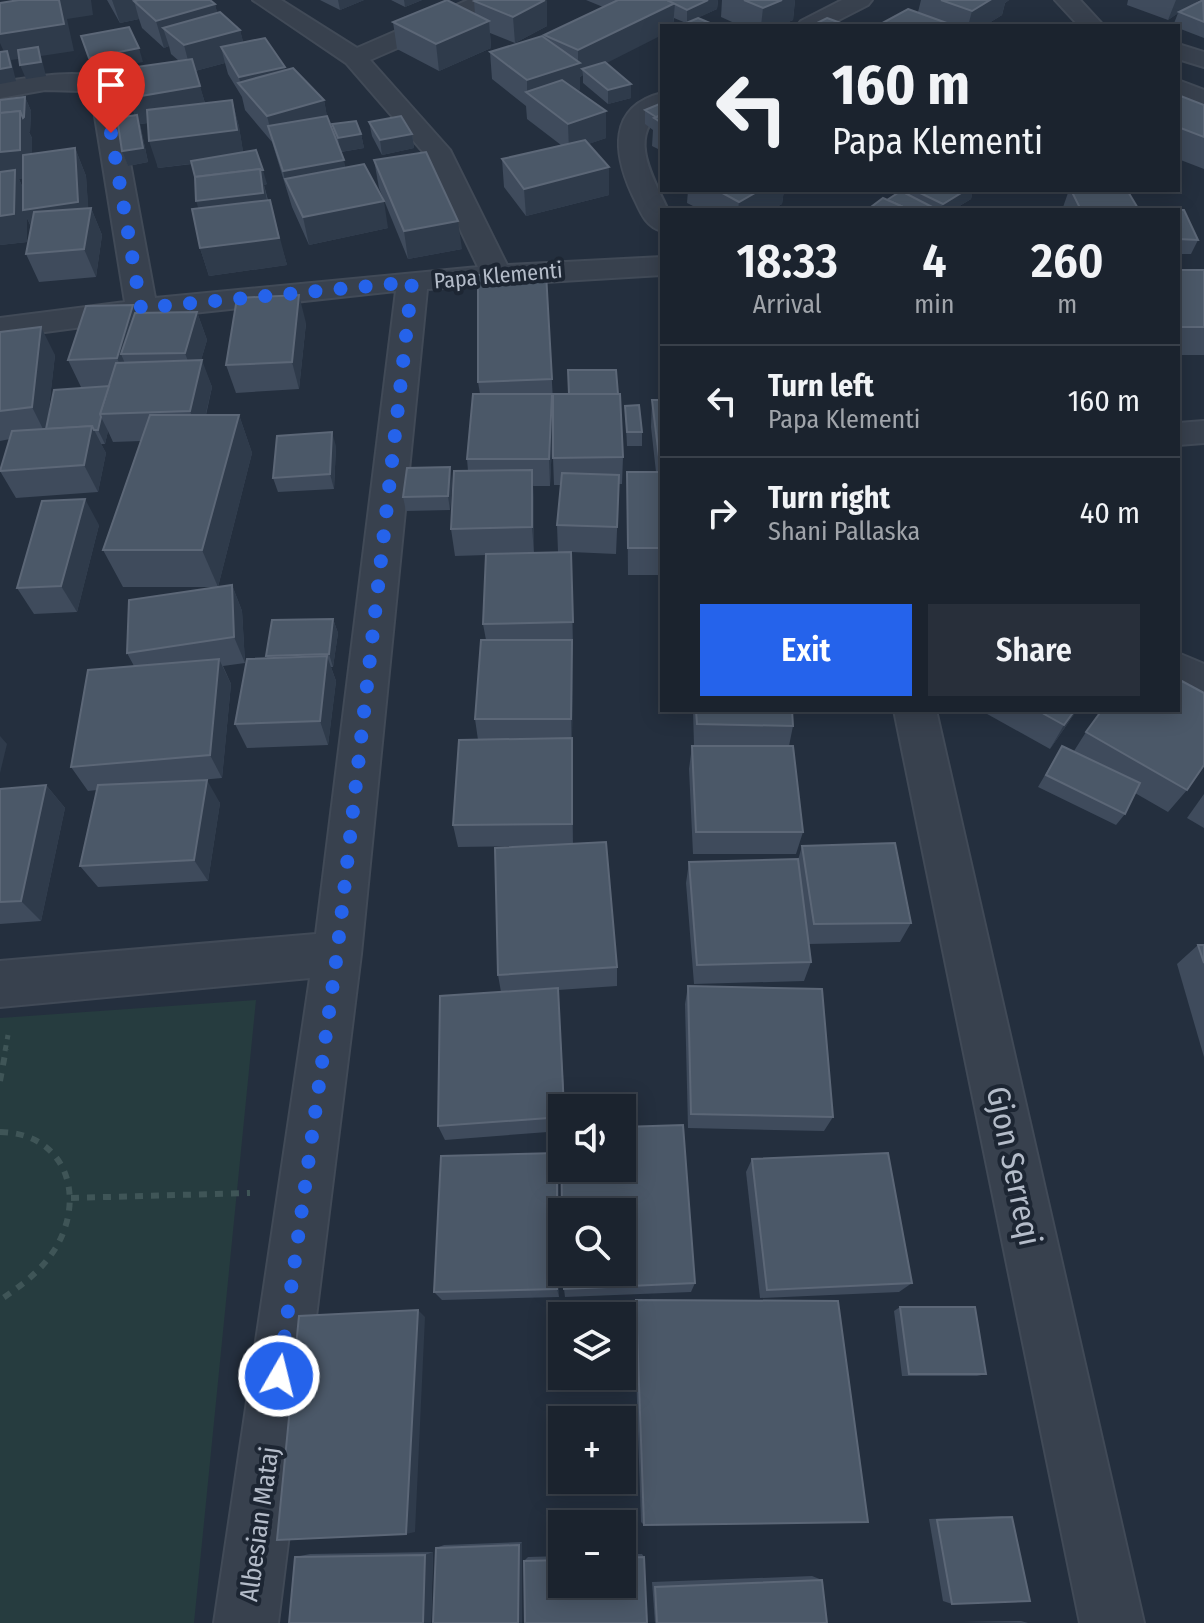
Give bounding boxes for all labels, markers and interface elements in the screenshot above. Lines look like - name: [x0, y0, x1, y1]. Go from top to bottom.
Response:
- pin: [77, 51, 145, 133]
- text: 160 m: [832, 52, 970, 119]
- icon: left: [700, 56, 804, 160]
- icon: arrive: [89, 63, 133, 107]
- text: Papa Klementi: [832, 120, 1043, 164]
- text: 18:33: [736, 232, 838, 290]
- text: 4: [922, 232, 947, 290]
- text: 260: [1031, 232, 1104, 290]
- street label: Papa Klementi: [433, 256, 563, 295]
- text: Arrival: [753, 289, 822, 320]
- text: min: [914, 289, 955, 320]
- text: m: [1057, 289, 1077, 320]
- text: Turn left: [768, 368, 874, 404]
- icon: left: [700, 379, 744, 423]
- text: 160 m: [1068, 383, 1140, 419]
- text: Papa Klementi: [768, 404, 920, 435]
- text: Turn right: [768, 480, 890, 516]
- icon: right: [700, 491, 744, 535]
- text: 40 m: [1080, 495, 1140, 531]
- text: Shani Pallaska: [768, 516, 920, 547]
- button: Exit: [700, 604, 912, 696]
- button: Share: [928, 604, 1140, 696]
- street label: Gjon Serreqi: [979, 1083, 1049, 1249]
- map controls: [548, 1094, 636, 1598]
- button: sound: [548, 1094, 636, 1182]
- button: search: [548, 1198, 636, 1286]
- button: layers: [548, 1302, 636, 1390]
- position arrow: [237, 1334, 321, 1418]
- button: +: [548, 1406, 636, 1494]
- street label: Albesian Mataj: [233, 1445, 286, 1603]
- button: −: [548, 1510, 636, 1598]

